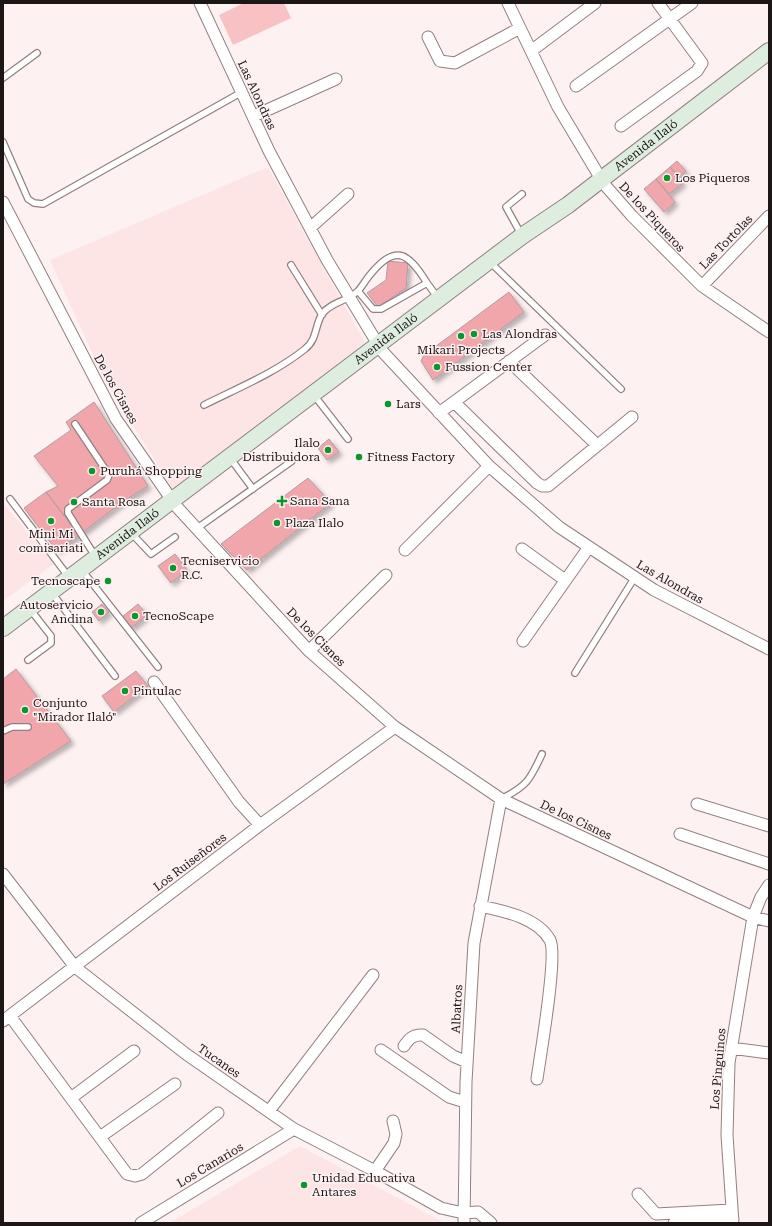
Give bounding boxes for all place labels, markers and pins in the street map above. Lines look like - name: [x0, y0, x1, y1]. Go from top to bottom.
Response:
- place label: Los Piqueros: [675, 171, 750, 185]
- marker: Los Piqueros: [662, 173, 672, 183]
- place label: Las Alondras: [482, 327, 557, 341]
- marker: Las Alondras: [469, 329, 479, 339]
- marker: Mikari Projects: [456, 331, 466, 341]
- place label: Mikari Projects: [417, 343, 505, 357]
- place label: Fussion Center: [445, 360, 532, 374]
- marker: Fussion Center: [432, 362, 442, 372]
- place label: Lars: [396, 397, 421, 411]
- marker: Lars: [383, 399, 393, 409]
- place label: Ilalo Distribuidora: [242, 436, 320, 464]
- marker: Ilalo Distribuidora: [323, 445, 333, 455]
- place label: Fitness Factory: [367, 450, 456, 464]
- marker: Fitness Factory: [354, 452, 364, 462]
- place label: Puruhá Shopping: [100, 464, 202, 478]
- marker: Puruhá Shopping: [87, 466, 97, 476]
- place label: Sana Sana: [290, 494, 350, 508]
- place label: Santa Rosa: [82, 495, 146, 509]
- marker: Sana Sana: [277, 496, 287, 506]
- marker: Santa Rosa: [69, 497, 79, 507]
- marker: Mini Mi comisariati: [46, 516, 56, 526]
- place label: Plaza Ilalo: [285, 516, 344, 530]
- marker: Plaza Ilalo: [272, 518, 282, 528]
- place label: Mini Mi comisariati: [19, 527, 83, 555]
- place label: Tecniservicio R.C.: [181, 554, 259, 582]
- marker: Tecniservicio R.C.: [168, 563, 178, 573]
- place label: Tecnoscape: [31, 574, 100, 588]
- marker: Tecnoscape: [103, 576, 113, 586]
- place label: Autoservicio Andina: [19, 598, 93, 626]
- marker: Autoservicio Andina: [96, 607, 106, 617]
- place label: TecnoScape: [143, 609, 214, 623]
- marker: TecnoScape: [130, 611, 140, 621]
- place label: Pintulac: [133, 684, 181, 698]
- marker: Pintulac: [120, 686, 130, 696]
- place label: Conjunto "Mirador Ilaló": [33, 696, 117, 724]
- marker: Conjunto "Mirador Ilaló": [20, 705, 30, 715]
- place label: Unidad Educativa Antares: [312, 1171, 416, 1199]
- marker: Unidad Educativa Antares: [299, 1180, 309, 1190]

